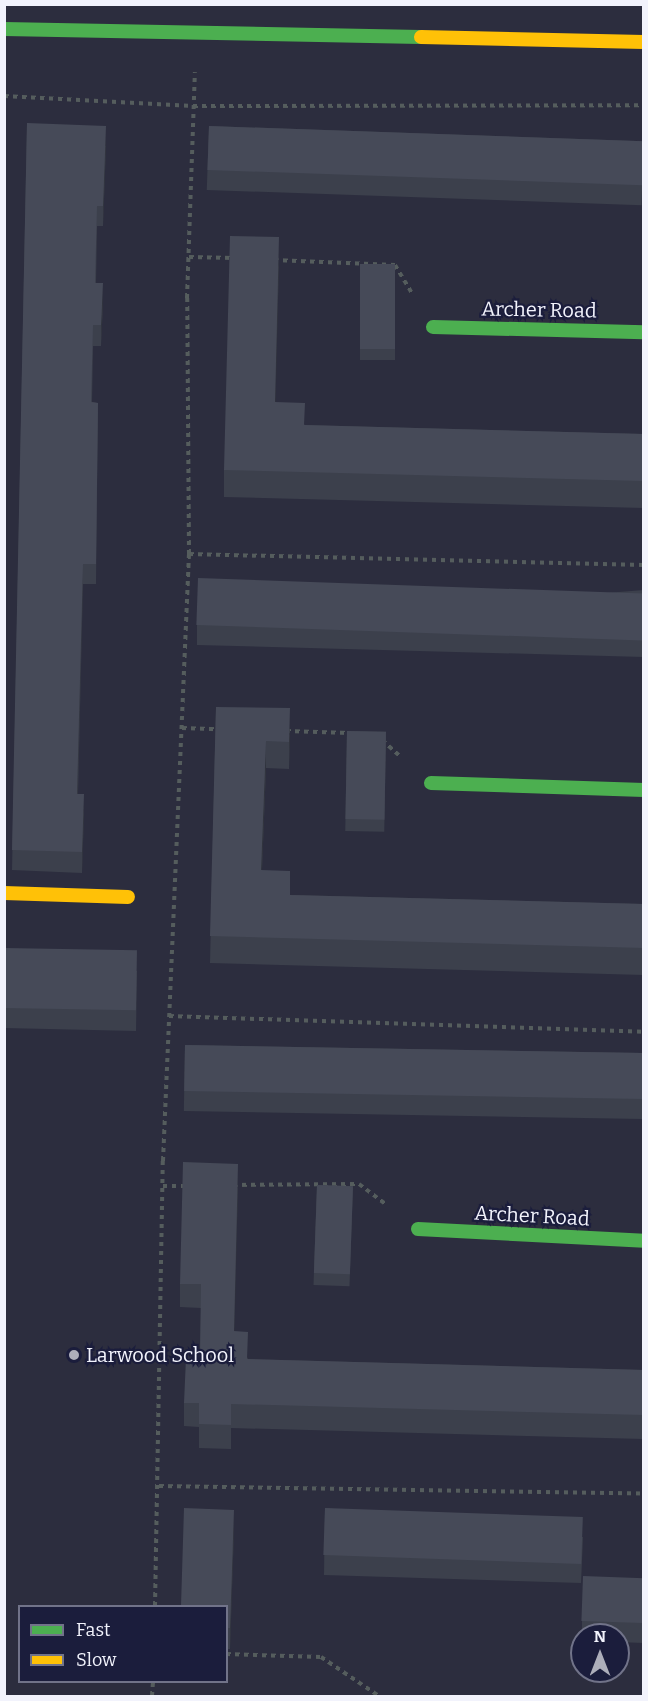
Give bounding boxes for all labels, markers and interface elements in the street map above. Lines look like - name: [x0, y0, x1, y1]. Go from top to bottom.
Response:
- street label: Archer Road: [481, 297, 597, 323]
- street label: Archer Road: [474, 1201, 590, 1231]
- place label: Larwood School: [86, 1343, 234, 1367]
- marker: Larwood School: [67, 1348, 81, 1362]
- legend: [18, 1605, 228, 1683]
- text: Fast: [76, 1619, 111, 1641]
- north arrow: [570, 1623, 630, 1683]
- text: N: [594, 1627, 606, 1646]
- text: Slow: [76, 1649, 116, 1671]

